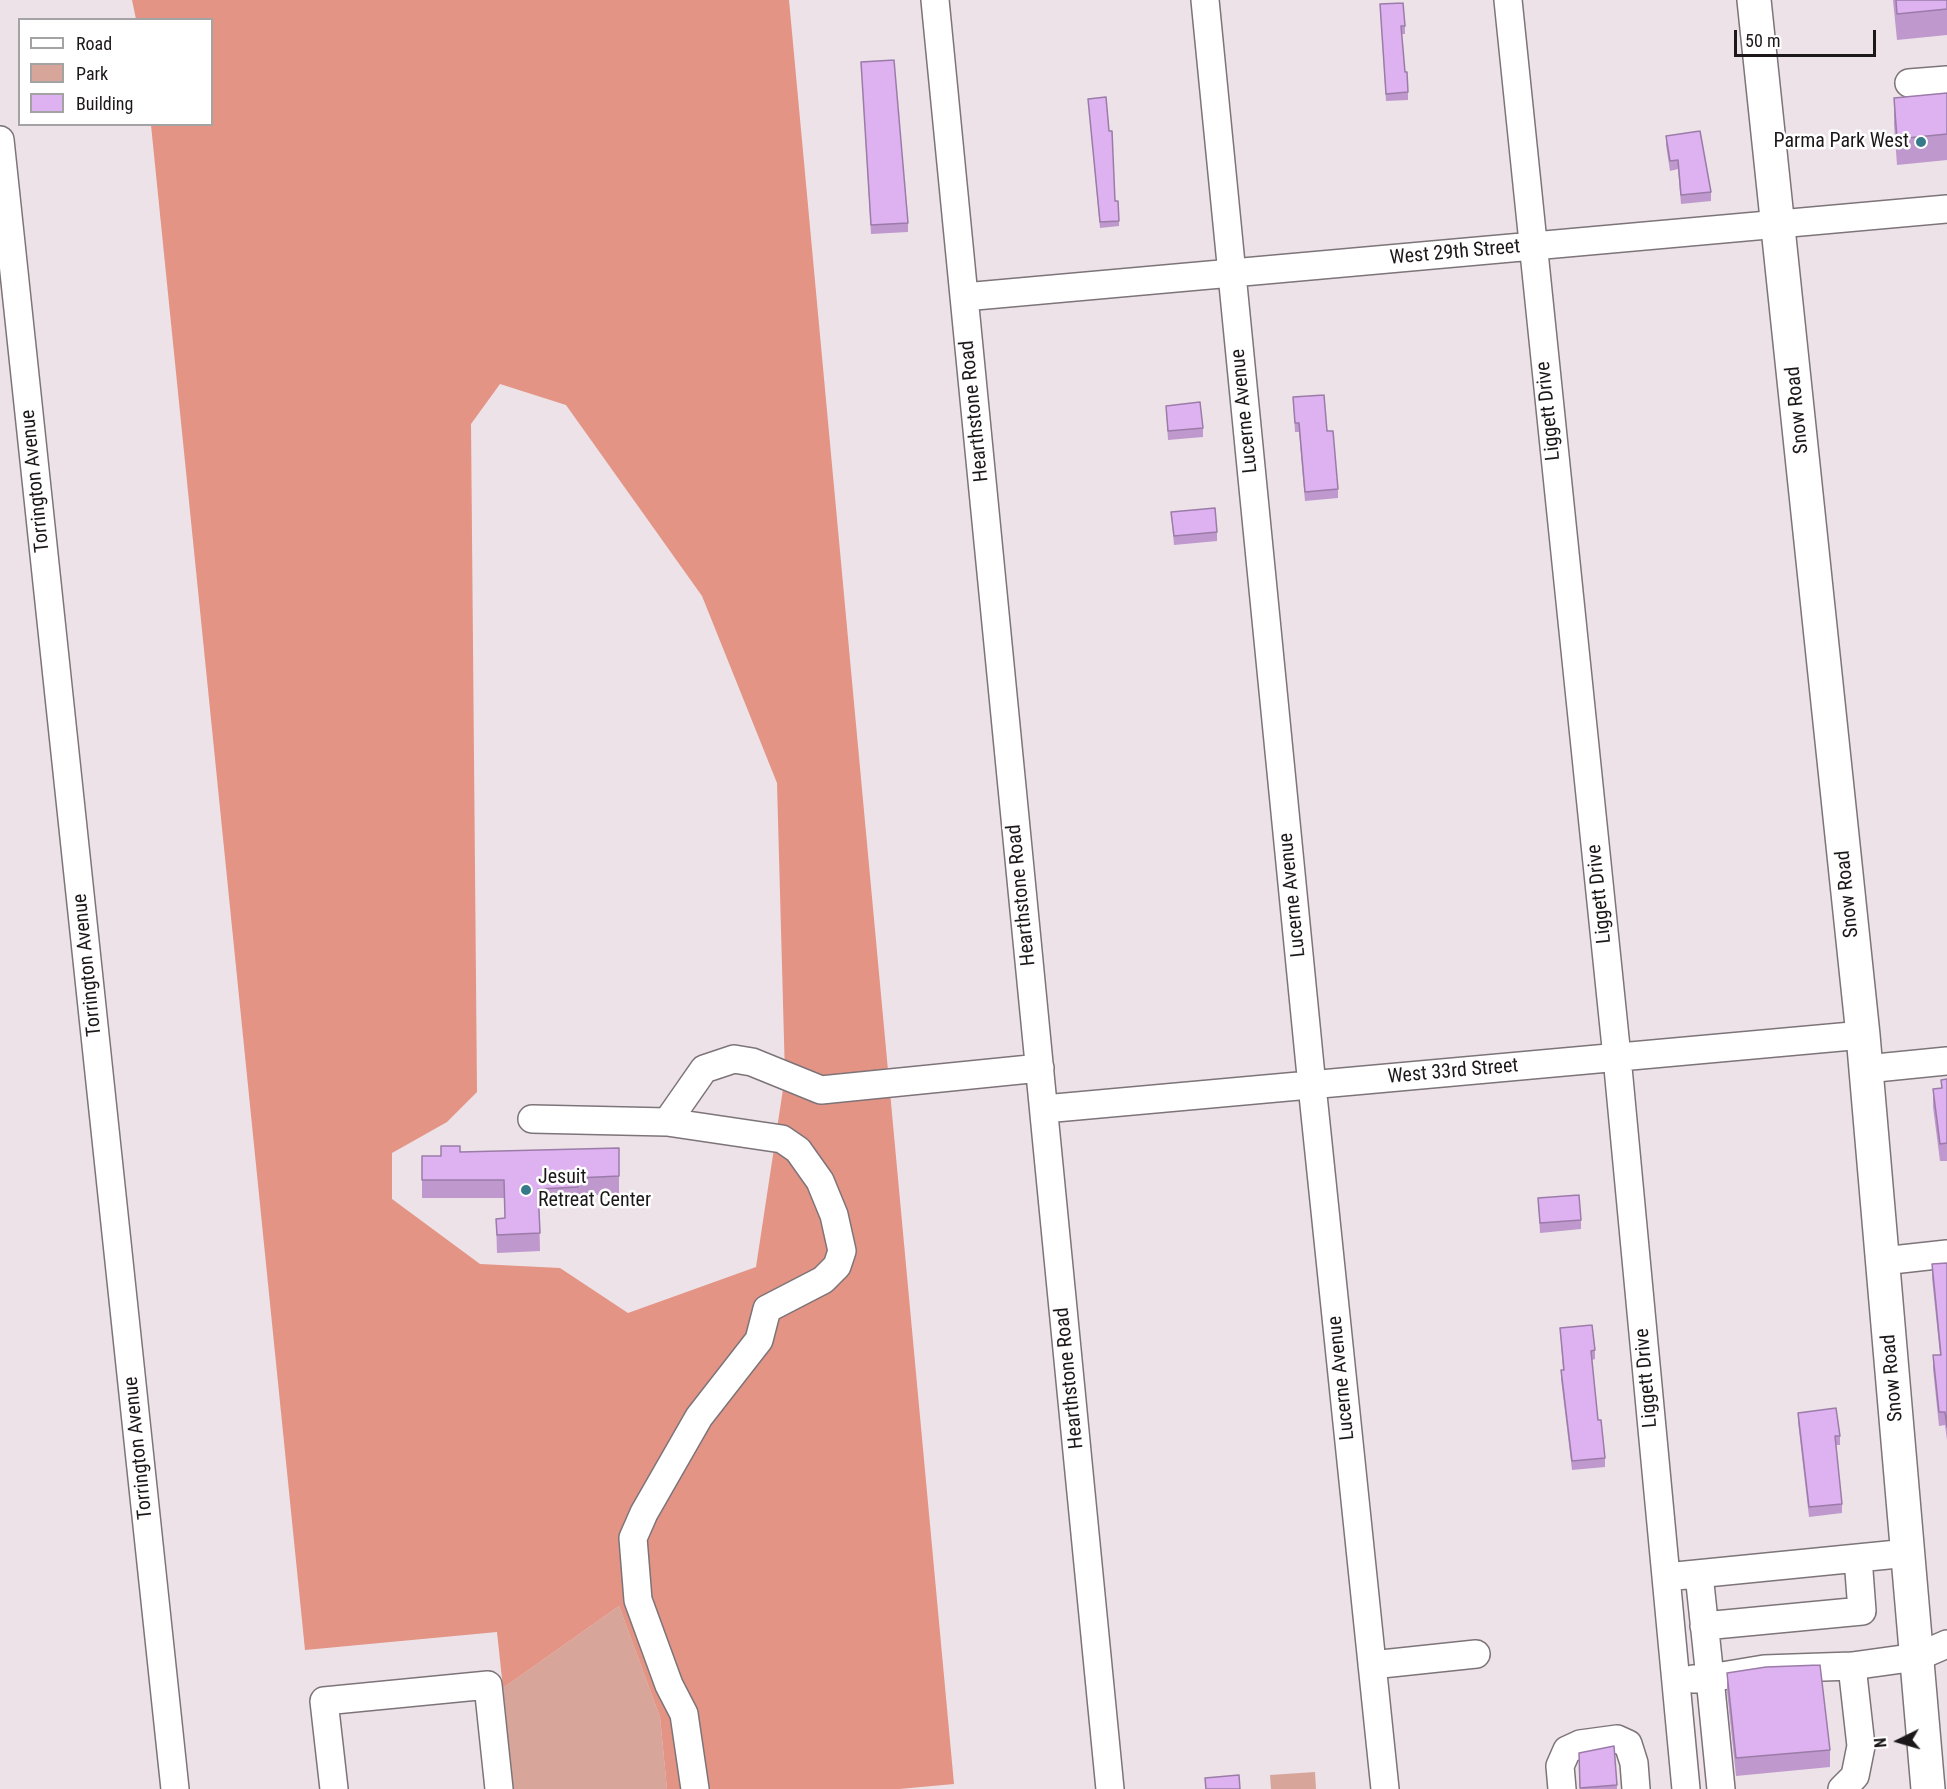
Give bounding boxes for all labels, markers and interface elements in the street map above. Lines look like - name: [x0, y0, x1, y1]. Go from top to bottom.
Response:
- legend: [18, 18, 213, 126]
- scale bar: [1737, 18, 1880, 56]
- text: 50 m: [1745, 30, 1780, 51]
- text: Road: [76, 33, 112, 54]
- text: Park: [76, 63, 108, 84]
- text: Building: [76, 93, 133, 114]
- place label: Parma Park West: [1774, 130, 1909, 154]
- marker: Parma Park West: [1914, 135, 1928, 149]
- street label: West 29th Street: [1389, 235, 1521, 271]
- street label: Hearthstone Road: [956, 339, 994, 483]
- street label: Lucerne Avenue: [1227, 348, 1263, 474]
- street label: Liggett Drive: [1532, 360, 1566, 462]
- street label: Snow Road: [1781, 365, 1815, 455]
- street label: Torrington Avenue: [17, 408, 55, 554]
- street label: Hearthstone Road: [1003, 823, 1041, 967]
- street label: Lucerne Avenue: [1275, 832, 1311, 958]
- street label: Liggett Drive: [1583, 843, 1617, 945]
- street label: Snow Road: [1831, 849, 1865, 939]
- street label: Torrington Avenue: [69, 892, 107, 1038]
- street label: West 33rd Street: [1387, 1054, 1519, 1090]
- place label: Jesuit Retreat Center: [538, 1166, 651, 1213]
- marker: Jesuit Retreat Center: [519, 1183, 533, 1197]
- street label: Hearthstone Road: [1051, 1306, 1089, 1450]
- street label: Lucerne Avenue: [1324, 1315, 1360, 1441]
- street label: Liggett Drive: [1631, 1327, 1663, 1429]
- street label: Snow Road: [1877, 1333, 1909, 1423]
- street label: Torrington Avenue: [120, 1375, 158, 1521]
- north arrow: [1869, 1711, 1929, 1771]
- text: N: [1871, 1737, 1890, 1748]

